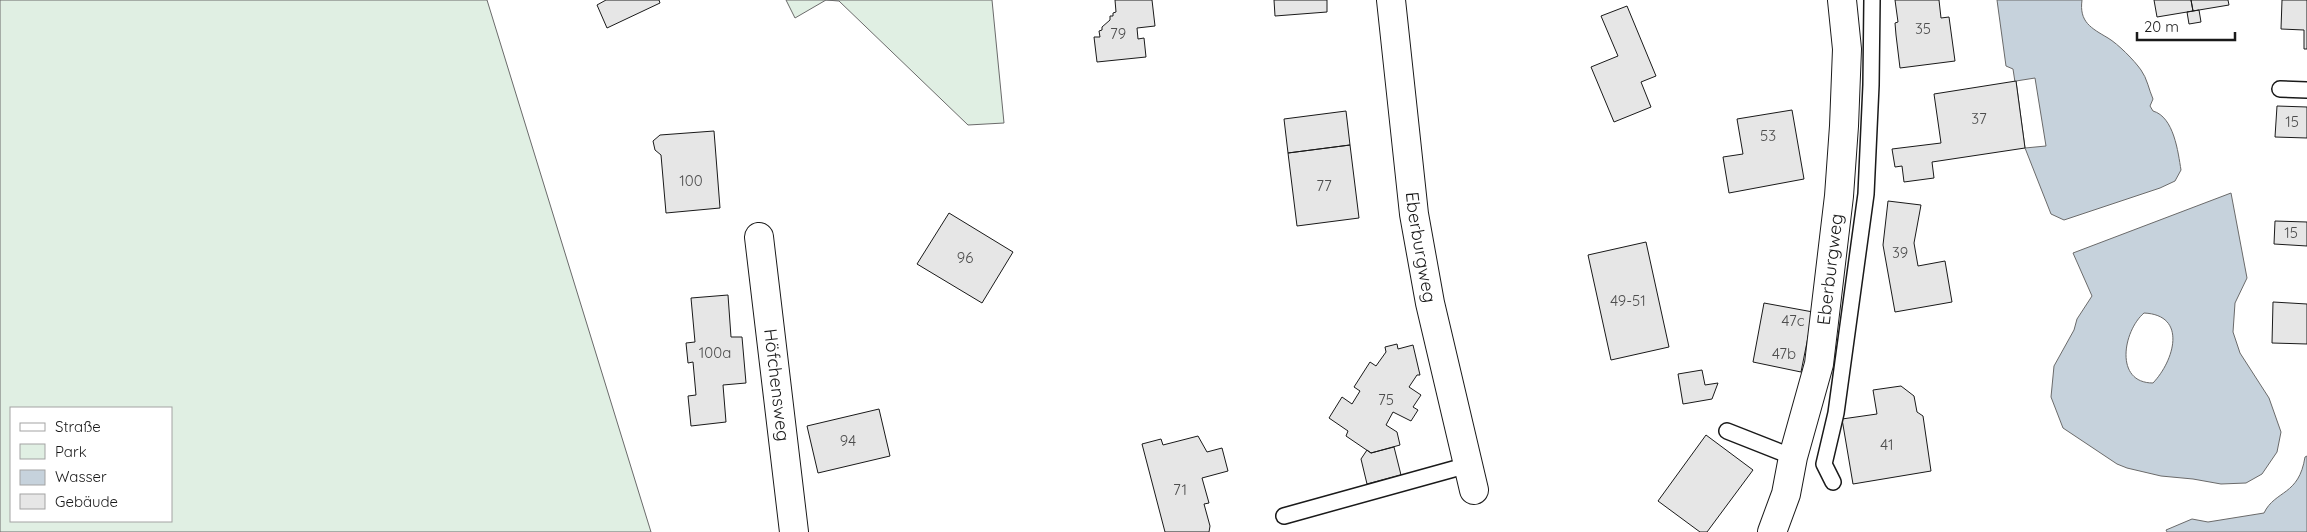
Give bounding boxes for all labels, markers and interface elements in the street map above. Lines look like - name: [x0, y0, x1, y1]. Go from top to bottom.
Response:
- scale bar: [2137, 10, 2234, 42]
- text: 20 m: [2144, 17, 2179, 36]
- house number: 35: [1915, 19, 1931, 38]
- house number: 79: [1110, 24, 1126, 43]
- house number: 37: [1971, 109, 1987, 128]
- house number: 15: [2285, 112, 2299, 131]
- house number: 53: [1760, 126, 1776, 145]
- house number: 100: [679, 171, 703, 190]
- house number: 77: [1316, 176, 1332, 195]
- street label: Eberburgweg: [1401, 191, 1442, 304]
- street label: Eberburgweg: [1812, 212, 1848, 326]
- house number: 15: [2284, 223, 2298, 242]
- house number: 39: [1892, 243, 1908, 262]
- house number: 96: [957, 248, 973, 267]
- house number: 49-51: [1610, 291, 1646, 310]
- house number: 47c: [1782, 311, 1805, 330]
- street label: Höfchensweg: [759, 327, 795, 442]
- house number: 100a: [699, 343, 731, 362]
- house number: 47b: [1772, 344, 1796, 363]
- house number: 75: [1378, 390, 1394, 409]
- legend: [10, 407, 172, 522]
- text: Straße: [55, 417, 101, 436]
- house number: 94: [840, 431, 856, 450]
- house number: 41: [1880, 435, 1894, 454]
- text: Park: [55, 442, 87, 461]
- text: Wasser: [55, 467, 107, 486]
- house number: 71: [1173, 480, 1187, 499]
- text: Gebäude: [55, 492, 118, 511]

